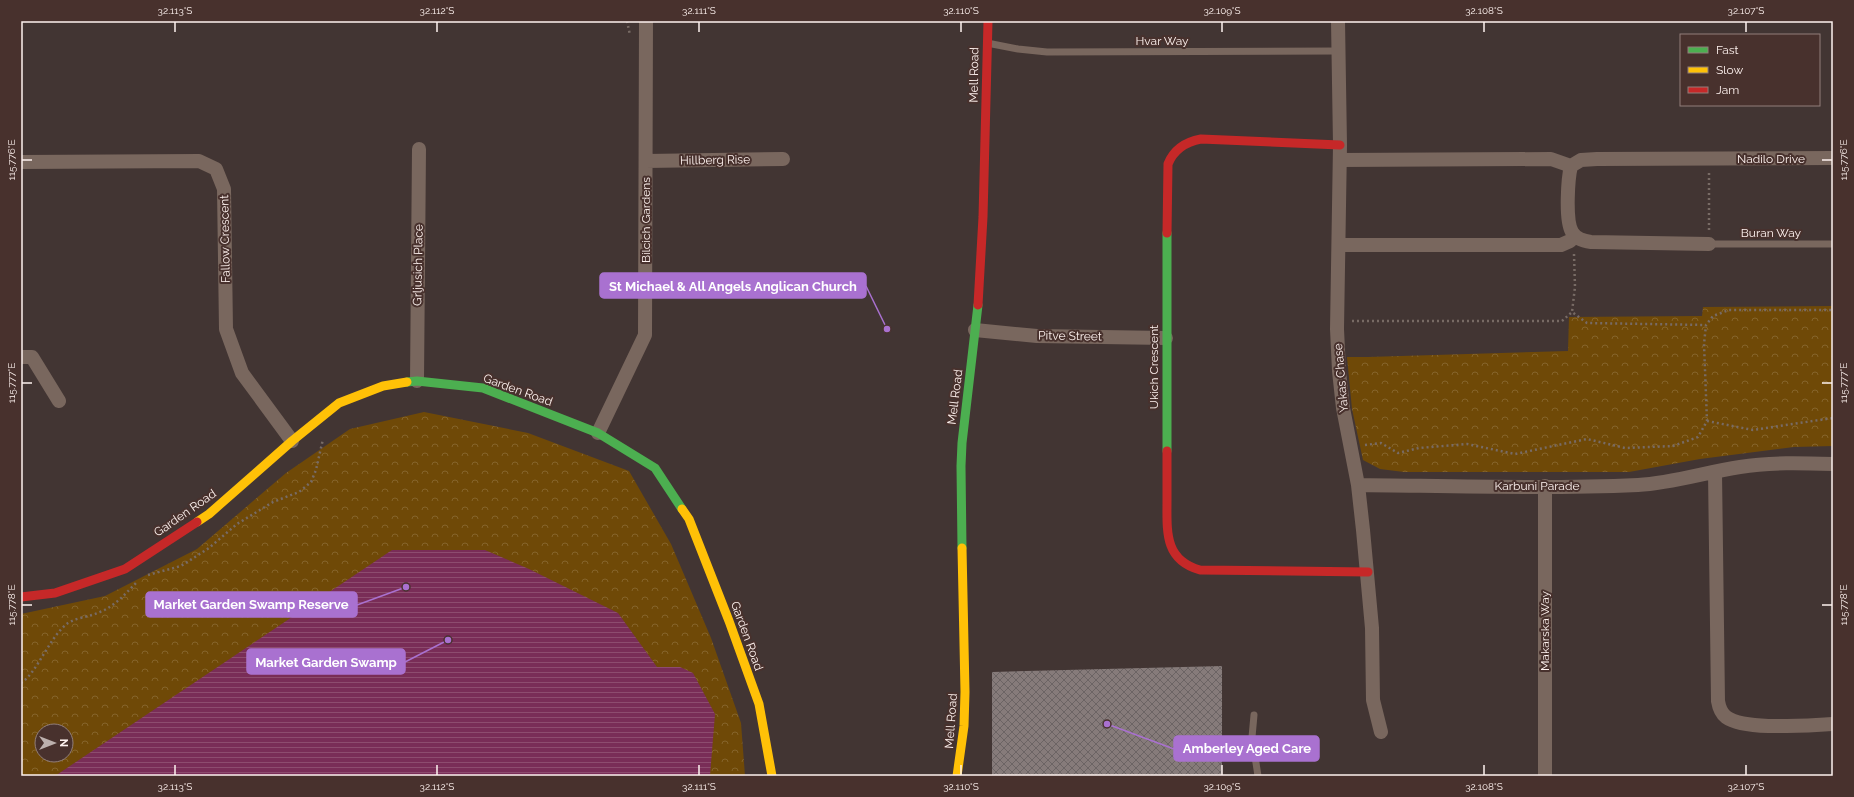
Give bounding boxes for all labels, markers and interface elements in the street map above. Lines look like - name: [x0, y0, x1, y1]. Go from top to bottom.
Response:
- text: 32.113°S: [158, 5, 192, 16]
- text: 32.112°S: [420, 5, 454, 16]
- text: 32.111°S: [682, 5, 716, 16]
- text: 32.110°S: [943, 5, 979, 16]
- text: 32.109°S: [1203, 5, 1241, 16]
- text: 32.108°S: [1465, 5, 1503, 16]
- text: 32.107°S: [1728, 5, 1764, 16]
- street label: Hvar Way: [1136, 34, 1189, 48]
- legend: [1680, 34, 1820, 106]
- text: Fast: [1716, 43, 1739, 57]
- street label: Mell Road: [967, 47, 981, 103]
- text: Slow: [1716, 63, 1743, 77]
- text: Jam: [1716, 83, 1739, 97]
- text: 115.776°E: [6, 139, 17, 181]
- text: 115.776°E: [1838, 139, 1849, 181]
- street label: Hillberg Rise: [680, 152, 750, 168]
- street label: Nadilo Drive: [1737, 152, 1805, 166]
- street label: Bilcich Gardens: [639, 177, 653, 263]
- street label: Fallow Crescent: [217, 195, 233, 283]
- street label: Grljusich Place: [410, 224, 426, 306]
- street label: Buran Way: [1741, 226, 1802, 240]
- callout: St Michael & All Angels Anglican Church: [600, 273, 866, 298]
- text: St Michael & All Angels Anglican Church: [609, 279, 857, 294]
- street label: Ukich Crescent: [1147, 325, 1161, 409]
- street label: Pitve Street: [1038, 328, 1102, 344]
- street label: Yakas Chase: [1331, 343, 1351, 413]
- text: 115.777°E: [6, 363, 17, 403]
- text: 115.777°E: [1838, 363, 1849, 403]
- street label: Mell Road: [945, 369, 965, 425]
- street label: Garden Road: [482, 371, 554, 409]
- street label: Karbuni Parade: [1495, 479, 1579, 493]
- street label: Garden Road: [151, 486, 219, 540]
- text: 115.778°E: [6, 584, 17, 626]
- text: 115.778°E: [1838, 584, 1849, 626]
- street label: Makarska Way: [1538, 590, 1552, 671]
- callout: Market Garden Swamp Reserve: [146, 592, 357, 617]
- text: Market Garden Swamp Reserve: [154, 597, 349, 612]
- street label: Garden Road: [728, 600, 766, 672]
- callout: Market Garden Swamp: [247, 649, 405, 674]
- text: Market Garden Swamp: [255, 655, 397, 670]
- street label: Mell Road: [942, 693, 960, 749]
- north arrow: [34, 723, 74, 763]
- callout: Amberley Aged Care: [1174, 736, 1319, 761]
- text: N: [57, 739, 70, 747]
- text: Amberley Aged Care: [1183, 741, 1311, 756]
- text: 32.113°S: [158, 781, 192, 792]
- text: 32.112°S: [420, 781, 454, 792]
- text: 32.111°S: [682, 781, 716, 792]
- text: 32.110°S: [943, 781, 979, 792]
- text: 32.109°S: [1203, 781, 1241, 792]
- text: 32.108°S: [1465, 781, 1503, 792]
- text: 32.107°S: [1728, 781, 1764, 792]

